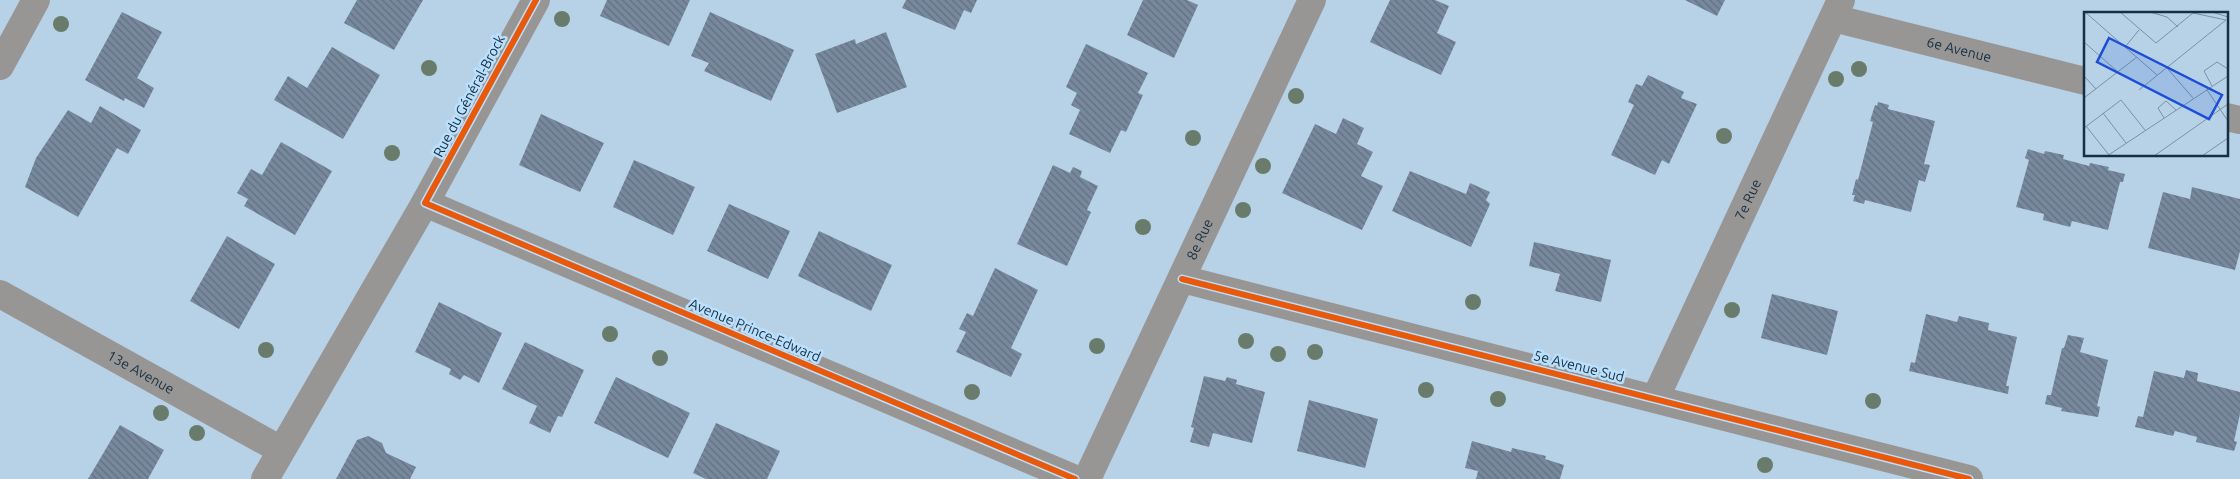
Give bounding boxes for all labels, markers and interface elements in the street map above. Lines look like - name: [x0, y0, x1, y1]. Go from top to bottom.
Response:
- inset map: [2084, 12, 2228, 156]
- street label: Rue du Général-Brock: [430, 32, 508, 160]
- street label: 6e Avenue: [1925, 34, 1993, 65]
- street label: 7e Rue: [1732, 177, 1764, 223]
- street label: 8e Rue: [1183, 216, 1216, 262]
- street label: Avenue Prince-Edward: [687, 295, 823, 365]
- street label: 13e Avenue: [105, 347, 177, 397]
- street label: 5e Avenue Sud: [1532, 347, 1626, 385]

